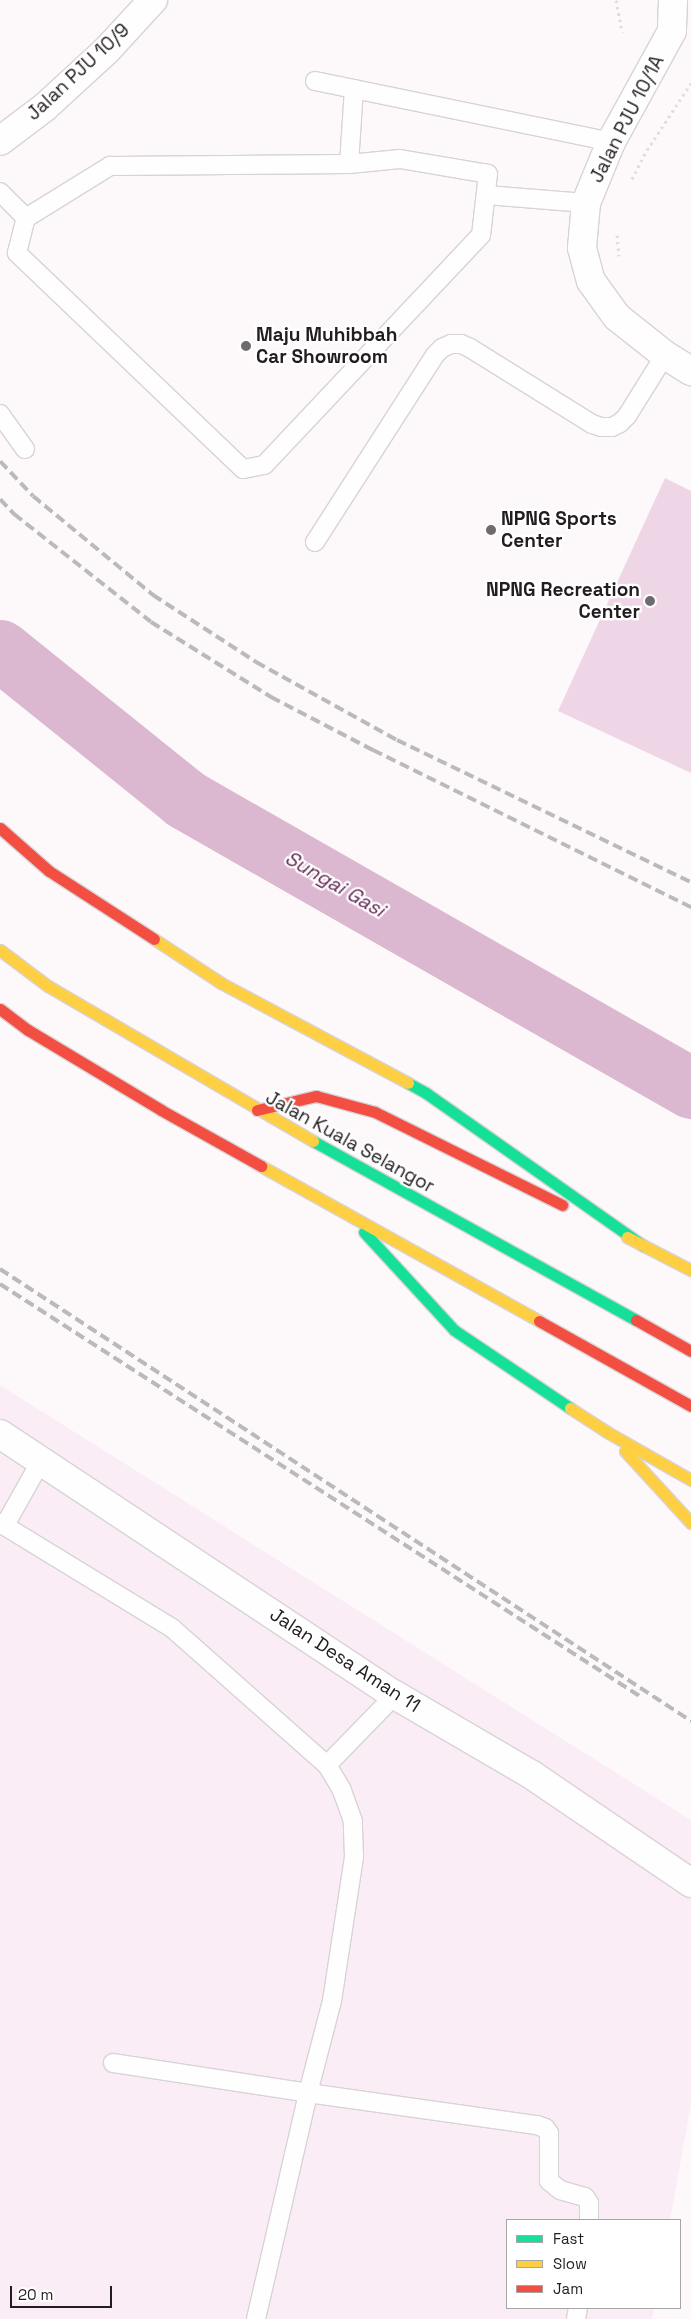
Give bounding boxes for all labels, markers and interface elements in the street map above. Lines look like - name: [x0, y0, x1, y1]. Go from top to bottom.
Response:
- street label: Jalan PJU 10/9: [22, 19, 134, 125]
- street label: Jalan PJU 10/1A: [585, 51, 669, 187]
- place label: Maju Muhibbah Car Showroom: [256, 324, 398, 368]
- marker: Maju Muhibbah Car Showroom: [240, 340, 252, 352]
- place label: NPNG Sports Center: [501, 508, 617, 552]
- marker: NPNG Sports Center: [485, 524, 497, 536]
- place label: NPNG Recreation Center: [486, 579, 640, 623]
- marker: NPNG Recreation Center: [644, 595, 656, 607]
- water label: Sungai Gasi: [281, 846, 389, 922]
- street label: Jalan Kuala Selangor: [262, 1086, 438, 1198]
- street label: Jalan Desa Aman 11: [265, 1603, 425, 1717]
- legend: [506, 2219, 681, 2309]
- text: Fast: [553, 2229, 584, 2248]
- text: Slow: [553, 2254, 587, 2273]
- scale bar: [12, 2276, 115, 2308]
- text: Jam: [553, 2279, 583, 2298]
- text: 20 m: [18, 2285, 53, 2304]

